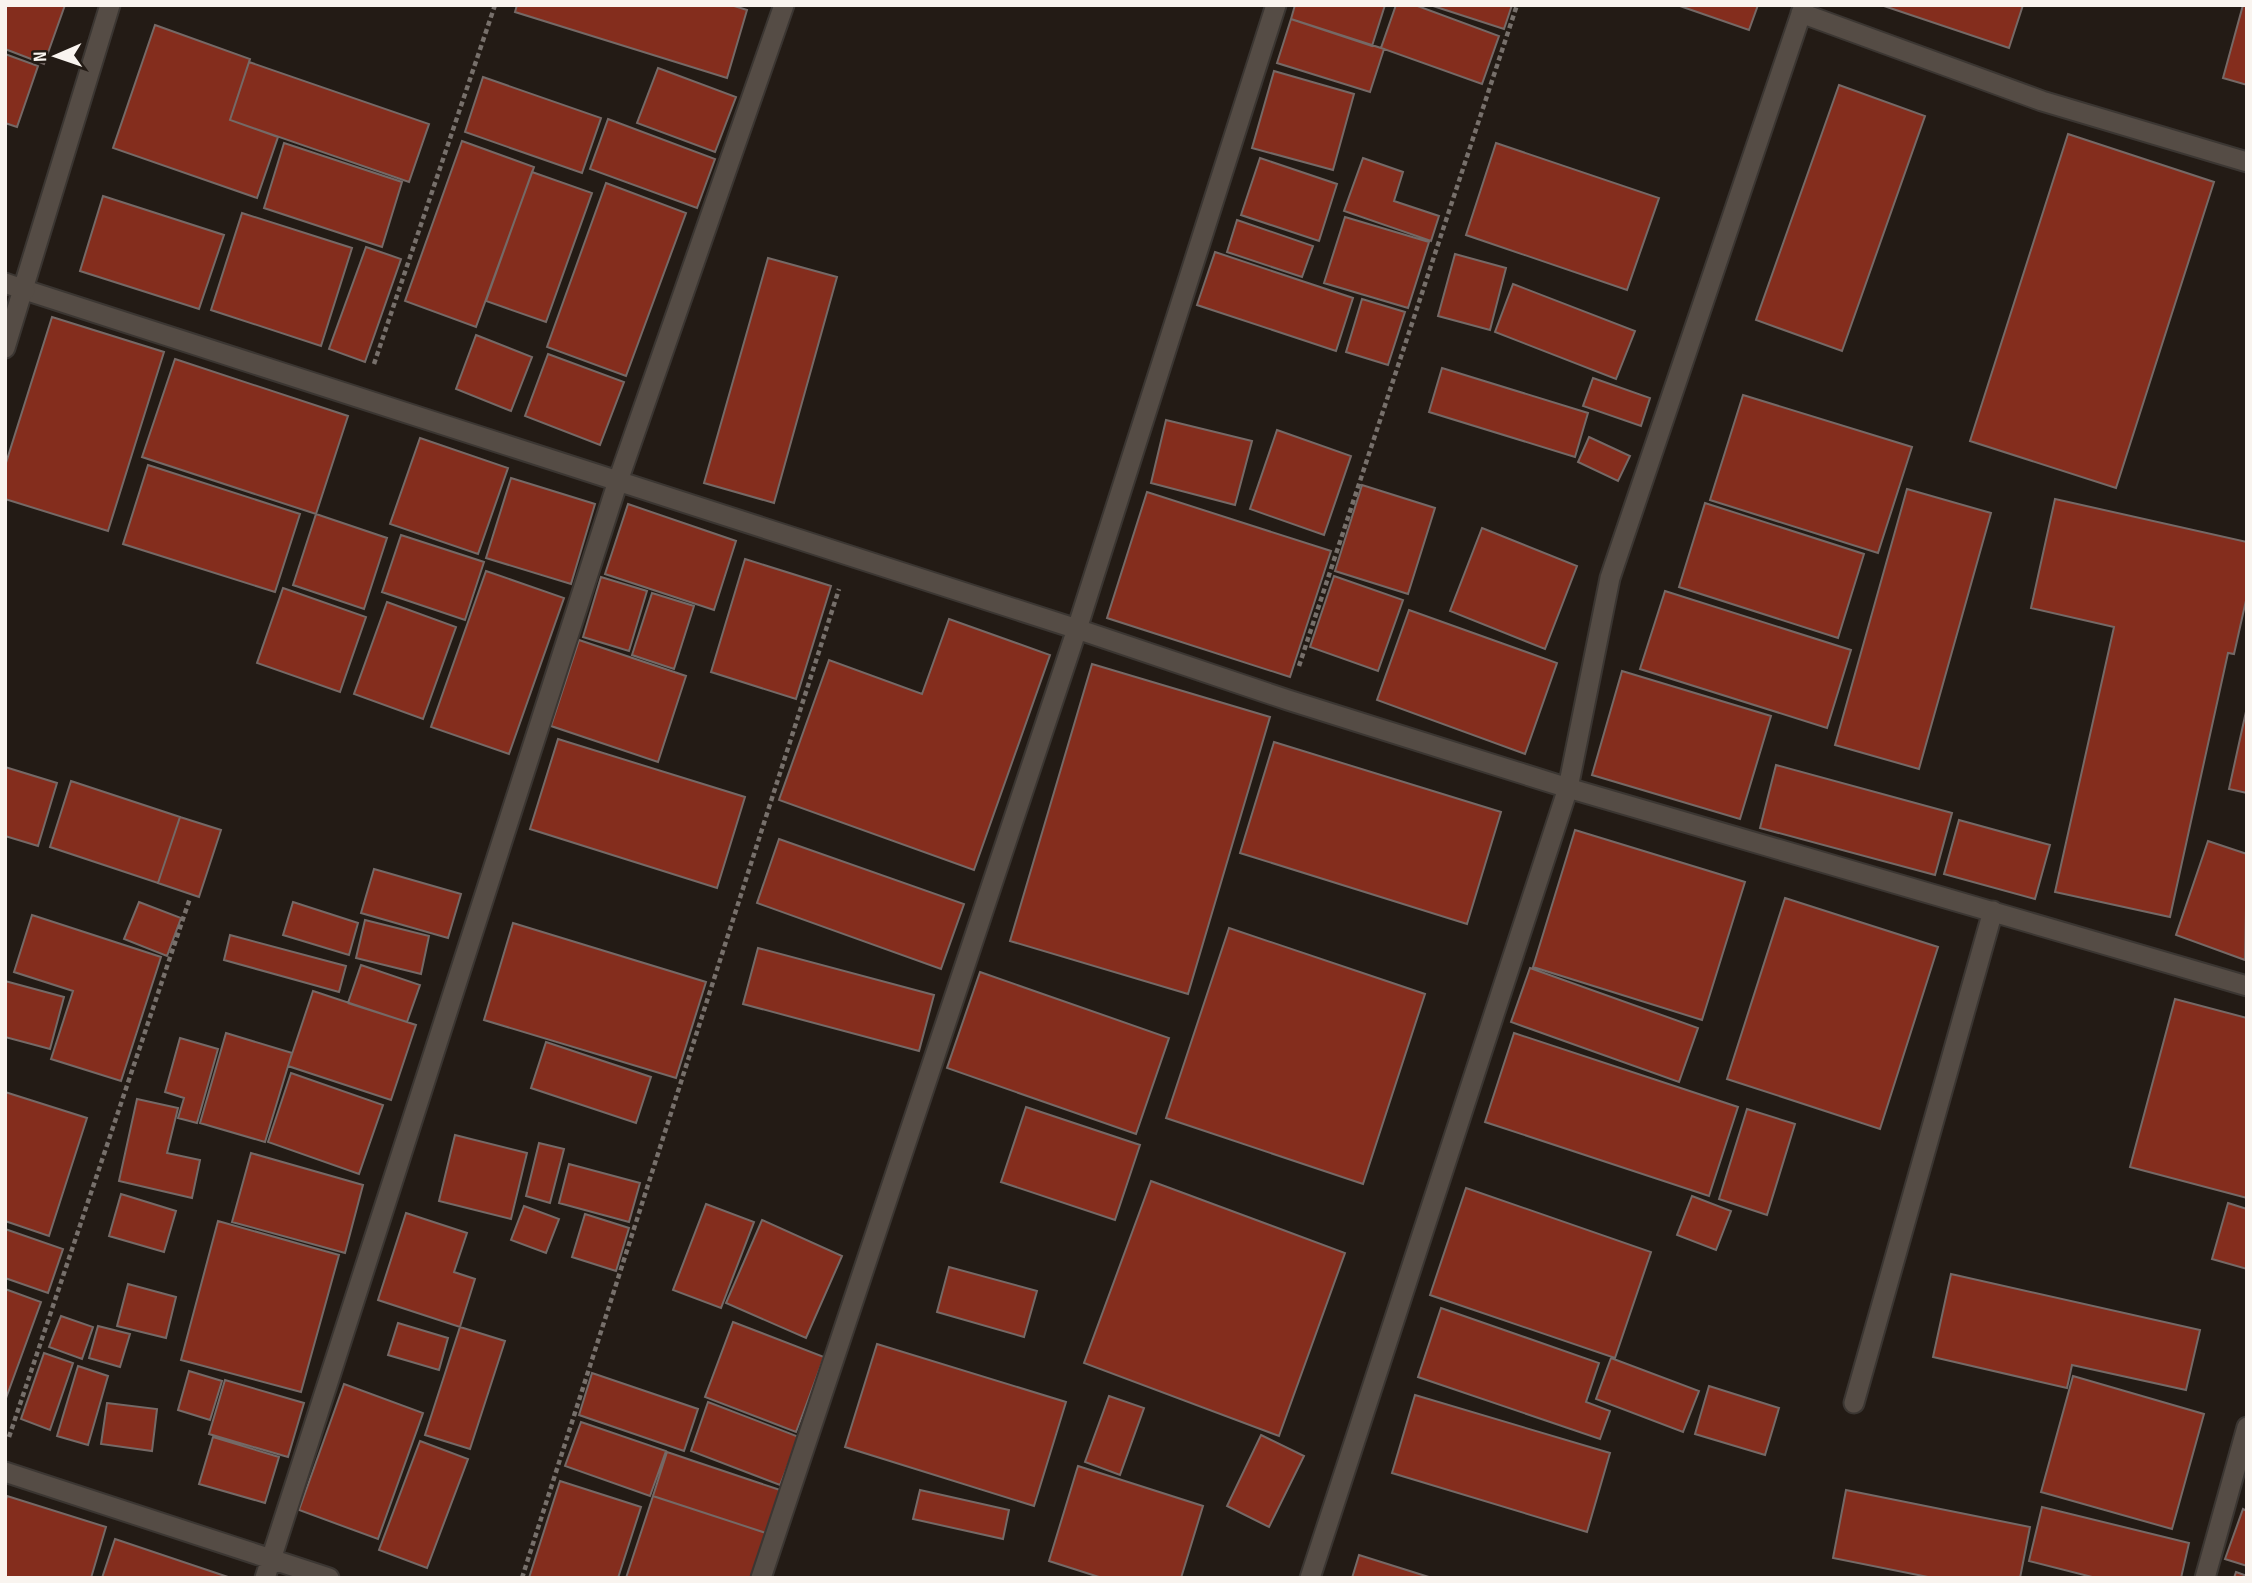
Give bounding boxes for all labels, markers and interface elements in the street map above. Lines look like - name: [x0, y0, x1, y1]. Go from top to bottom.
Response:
- north arrow: [21, 21, 91, 91]
- text: N: [29, 51, 52, 62]

